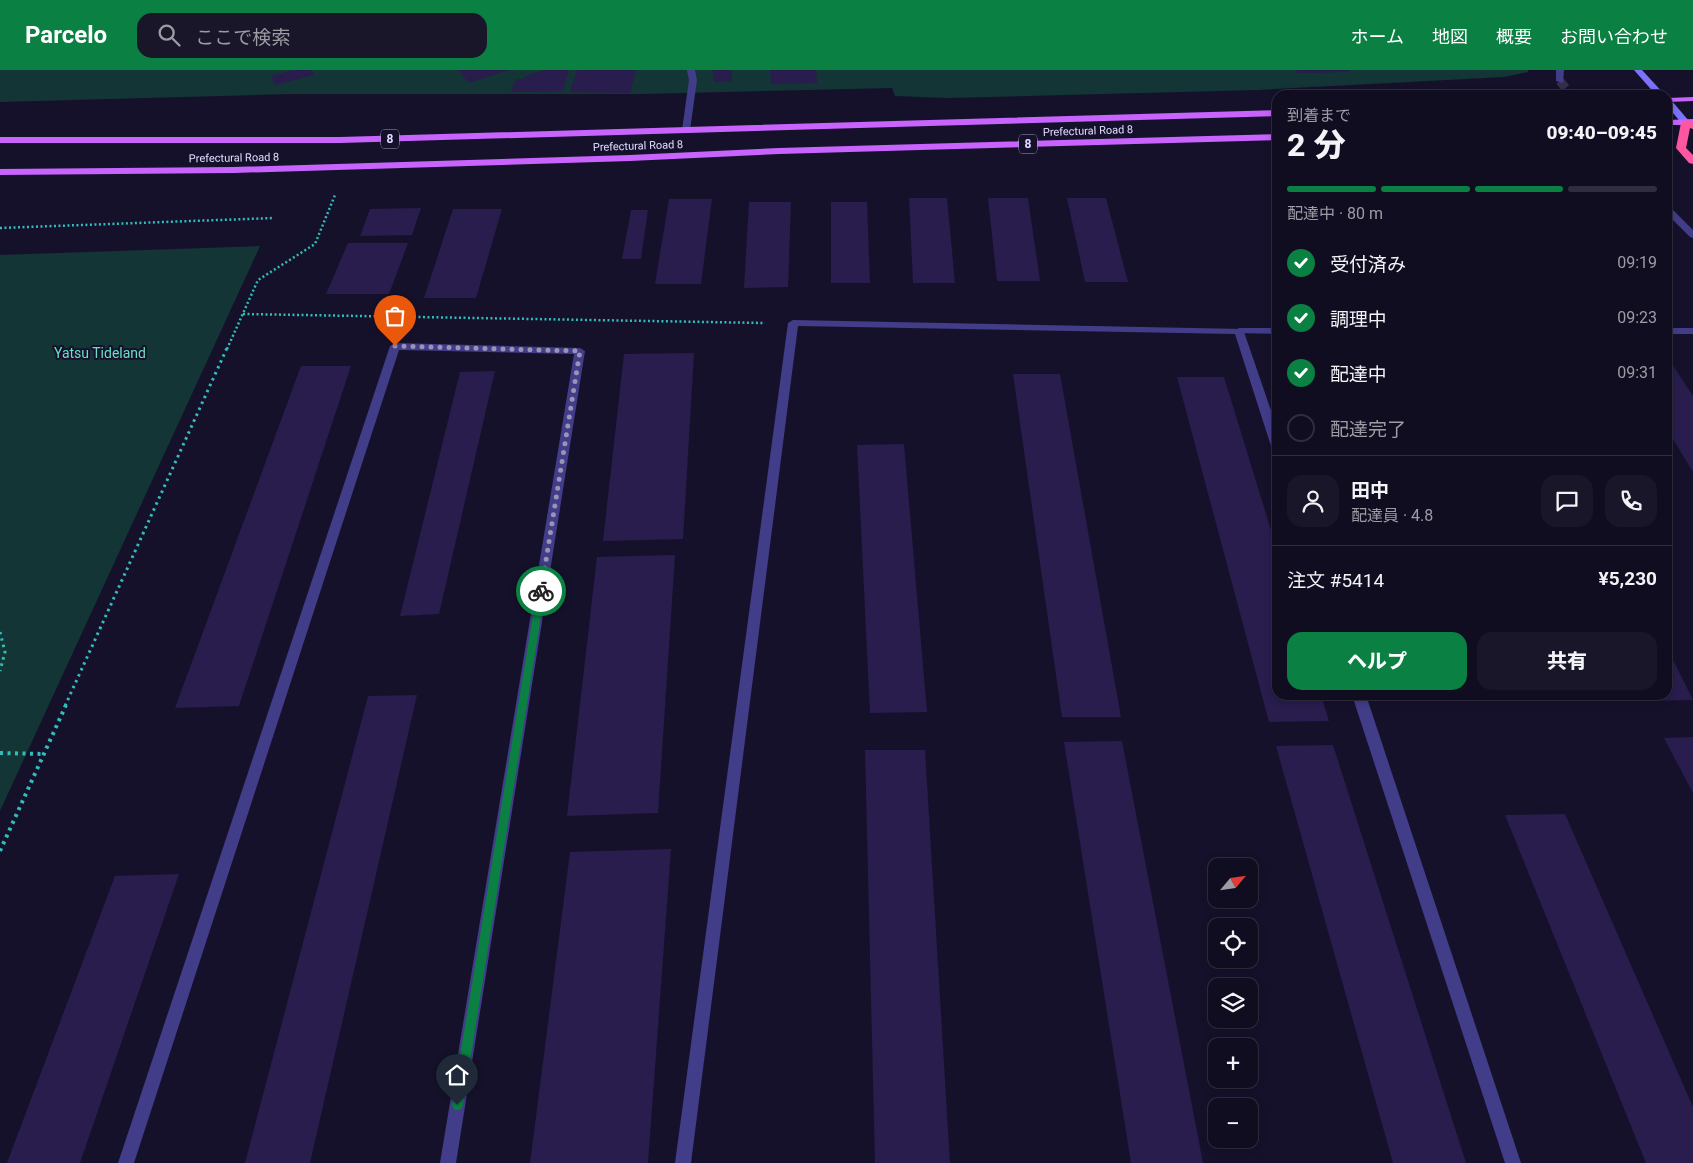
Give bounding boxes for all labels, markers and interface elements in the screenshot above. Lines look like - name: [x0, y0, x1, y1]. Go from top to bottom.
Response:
- search box: [137, 13, 487, 58]
- text: Parcelo: [25, 21, 107, 49]
- icon: search: [155, 21, 183, 49]
- text: ここで検索: [195, 26, 290, 49]
- text: ホーム: [1351, 26, 1404, 47]
- text: 地図: [1432, 26, 1468, 47]
- text: 概要: [1496, 26, 1532, 47]
- text: お問い合わせ: [1560, 26, 1668, 47]
- text: 到着まで: [1287, 106, 1351, 125]
- text: 09:40–09:45: [1546, 121, 1657, 144]
- street label: Prefectural Road 8: [1043, 123, 1133, 139]
- text: 2 分: [1287, 126, 1345, 164]
- road number: 8: [381, 130, 399, 148]
- road number: 8: [1019, 134, 1037, 154]
- street label: Prefectural Road 8: [593, 138, 683, 154]
- street label: Prefectural Road 8: [189, 151, 279, 165]
- text: 配達中 · 80 m: [1287, 204, 1383, 223]
- icon: check: [1287, 249, 1315, 277]
- text: 受付済み: [1330, 253, 1406, 276]
- text: 09:19: [1617, 253, 1657, 272]
- pin: [374, 295, 416, 346]
- icon: bag: [381, 302, 409, 330]
- icon: check: [1287, 304, 1315, 332]
- text: 調理中: [1330, 308, 1387, 331]
- text: 09:23: [1617, 308, 1657, 327]
- park label: Yatsu Tideland: [54, 345, 146, 361]
- icon: check: [1287, 359, 1315, 387]
- text: 配達中: [1330, 363, 1387, 386]
- text: 09:31: [1617, 363, 1657, 382]
- text: 配達完了: [1330, 418, 1406, 441]
- button: person: [1287, 475, 1339, 527]
- button: chat: [1541, 475, 1593, 527]
- button: phone: [1605, 475, 1657, 527]
- text: 田中: [1351, 479, 1389, 502]
- text: 配達員 · 4.8: [1351, 506, 1433, 525]
- courier: [516, 566, 566, 616]
- text: ¥5,230: [1599, 567, 1657, 590]
- text: 注文 #5414: [1287, 569, 1384, 592]
- icon: bike: [527, 577, 555, 605]
- button: ヘルプ: [1287, 632, 1467, 690]
- button: 共有: [1477, 632, 1657, 690]
- north arrow: [1208, 858, 1258, 908]
- map controls: [1208, 858, 1258, 1148]
- button: locate: [1208, 918, 1258, 968]
- button: layers: [1208, 978, 1258, 1028]
- button: +: [1208, 1038, 1258, 1088]
- pin: [436, 1054, 478, 1105]
- icon: home: [443, 1061, 471, 1089]
- button: −: [1208, 1098, 1258, 1148]

